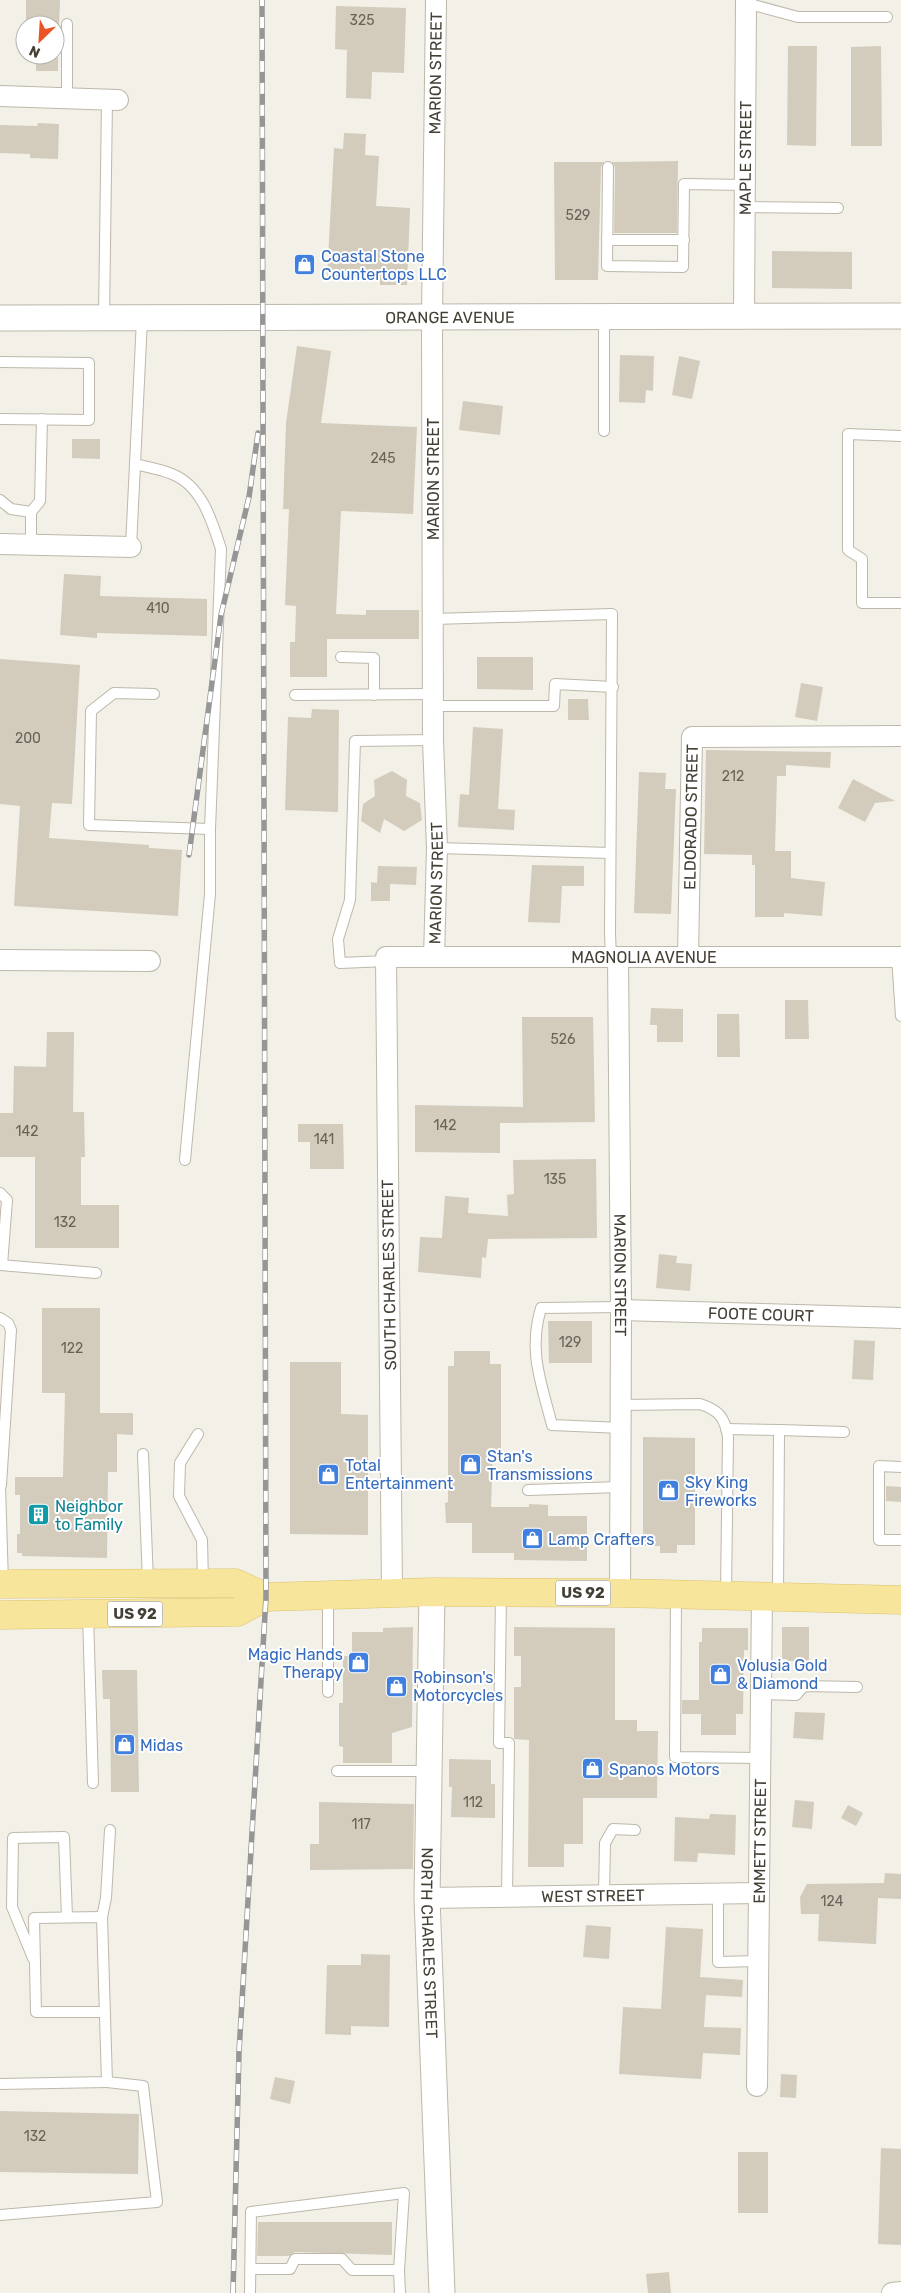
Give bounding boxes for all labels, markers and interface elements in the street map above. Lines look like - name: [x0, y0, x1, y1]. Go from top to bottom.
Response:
- house number: 325: [350, 12, 374, 29]
- street label: MARION STREET: [425, 12, 445, 134]
- north arrow: [15, 15, 65, 65]
- text: N: [27, 41, 43, 61]
- street label: MAPLE STREET: [735, 101, 755, 215]
- house number: 529: [566, 207, 590, 224]
- place label: Coastal Stone Countertops LLC: [321, 247, 447, 284]
- shop icon: Coastal Stone Countertops LLC: [293, 253, 317, 277]
- street label: ORANGE AVENUE: [385, 307, 515, 327]
- street label: MARION STREET: [424, 418, 443, 540]
- house number: 245: [370, 450, 396, 467]
- house number: 410: [146, 600, 170, 617]
- house number: 200: [15, 730, 41, 747]
- street label: ELDORADO STREET: [680, 744, 701, 890]
- house number: 212: [722, 768, 744, 785]
- street label: MARION STREET: [425, 821, 447, 944]
- street label: MAGNOLIA AVENUE: [571, 948, 717, 967]
- house number: 526: [551, 1031, 575, 1048]
- house number: 142: [434, 1117, 456, 1134]
- house number: 142: [16, 1123, 38, 1140]
- house number: 141: [314, 1131, 334, 1148]
- house number: 135: [544, 1171, 566, 1188]
- street label: SOUTH CHARLES STREET: [378, 1179, 400, 1371]
- house number: 132: [54, 1214, 76, 1231]
- street label: MARION STREET: [611, 1214, 631, 1336]
- street label: FOOTE COURT: [708, 1303, 814, 1325]
- house number: 129: [559, 1334, 581, 1351]
- house number: 122: [61, 1340, 83, 1357]
- place label: Stan's Transmissions: [487, 1447, 593, 1484]
- shop icon: Stan's Transmissions: [459, 1453, 483, 1477]
- place label: Total Entertainment: [345, 1456, 453, 1493]
- shop icon: Total Entertainment: [317, 1462, 341, 1486]
- place label: Sky King Fireworks: [685, 1473, 757, 1510]
- shop icon: Sky King Fireworks: [657, 1479, 681, 1503]
- place label: Neighbor to Family: [55, 1497, 123, 1534]
- building icon: Neighbor to Family: [27, 1503, 51, 1527]
- shop icon: Lamp Crafters: [520, 1527, 544, 1551]
- place label: Lamp Crafters: [548, 1530, 655, 1549]
- road number: US 92: [556, 1580, 610, 1606]
- road number: US 92: [108, 1602, 162, 1626]
- place label: Magic Hands Therapy: [248, 1645, 343, 1682]
- shop icon: Magic Hands Therapy: [347, 1651, 371, 1675]
- place label: Volusia Gold & Diamond: [737, 1656, 828, 1693]
- shop icon: Volusia Gold & Diamond: [709, 1662, 733, 1686]
- place label: Robinson's Motorcycles: [413, 1668, 503, 1705]
- shop icon: Robinson's Motorcycles: [385, 1674, 409, 1698]
- shop icon: Midas: [112, 1733, 136, 1757]
- place label: Midas: [140, 1736, 183, 1755]
- shop icon: Spanos Motors: [581, 1757, 605, 1781]
- place label: Spanos Motors: [609, 1760, 720, 1779]
- street label: EMMETT STREET: [749, 1778, 770, 1904]
- house number: 112: [463, 1794, 483, 1811]
- house number: 117: [351, 1816, 371, 1833]
- street label: NORTH CHARLES STREET: [417, 1847, 442, 2039]
- street label: WEST STREET: [541, 1885, 645, 1906]
- house number: 124: [821, 1893, 844, 1910]
- house number: 132: [24, 2128, 46, 2145]

